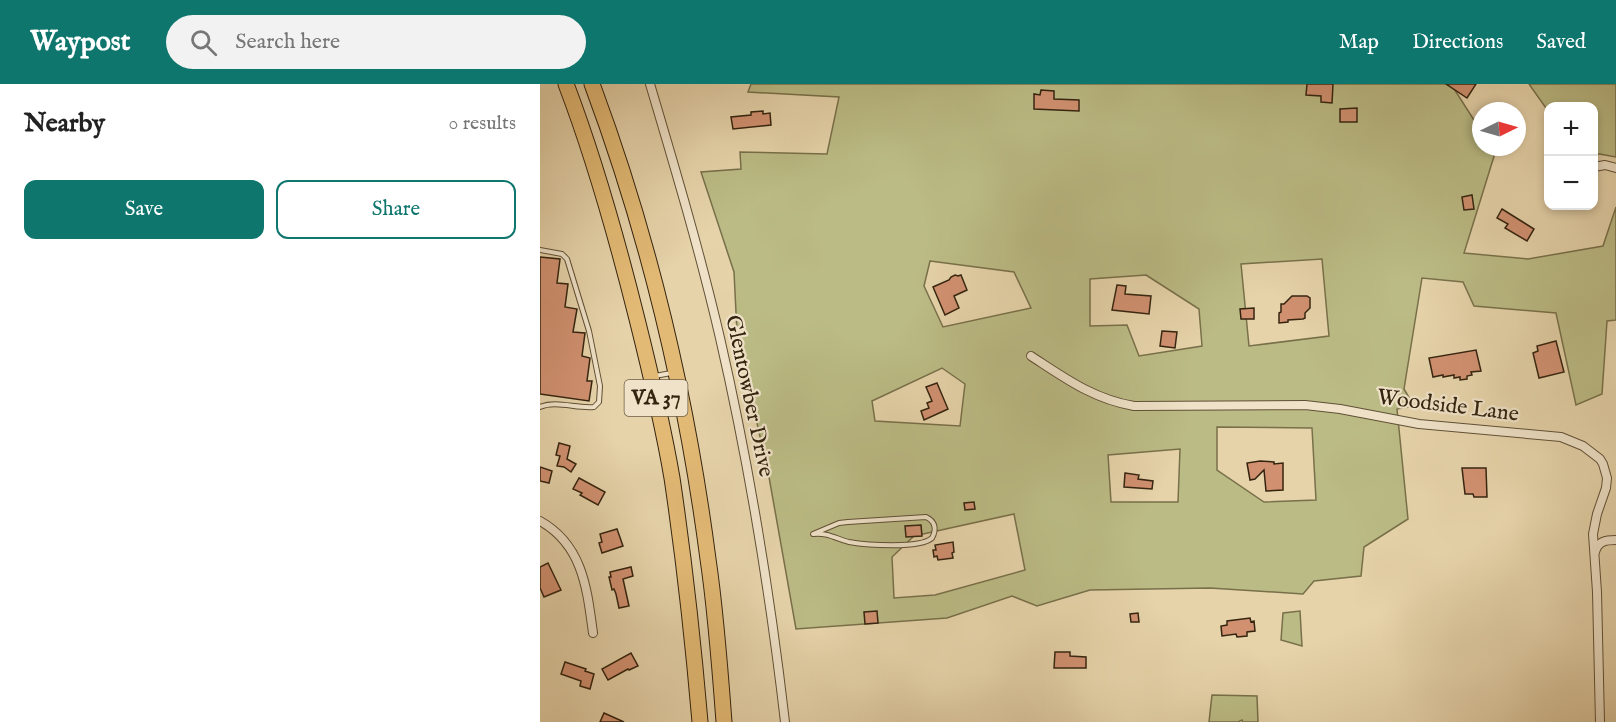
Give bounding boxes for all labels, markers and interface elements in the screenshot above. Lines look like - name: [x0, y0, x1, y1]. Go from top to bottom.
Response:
- search box: [166, 15, 586, 69]
- text: Waypost: [30, 25, 130, 60]
- icon: search: [187, 26, 220, 59]
- text: Search here: [235, 28, 340, 56]
- text: Map: [1339, 29, 1379, 56]
- text: Directions: [1412, 29, 1503, 56]
- text: Saved: [1536, 29, 1586, 56]
- north arrow: [1472, 102, 1526, 156]
- map controls: [1544, 102, 1598, 210]
- button: +: [1544, 102, 1598, 156]
- text: Nearby: [24, 107, 105, 140]
- text: 0 results: [449, 111, 516, 136]
- button: −: [1544, 156, 1598, 210]
- button: Save: [24, 180, 264, 239]
- button: Share: [276, 180, 516, 239]
- street label: Glentowber Drive: [718, 313, 780, 479]
- road number: VA 37: [624, 380, 688, 416]
- street label: Woodside Lane: [1376, 383, 1520, 429]

